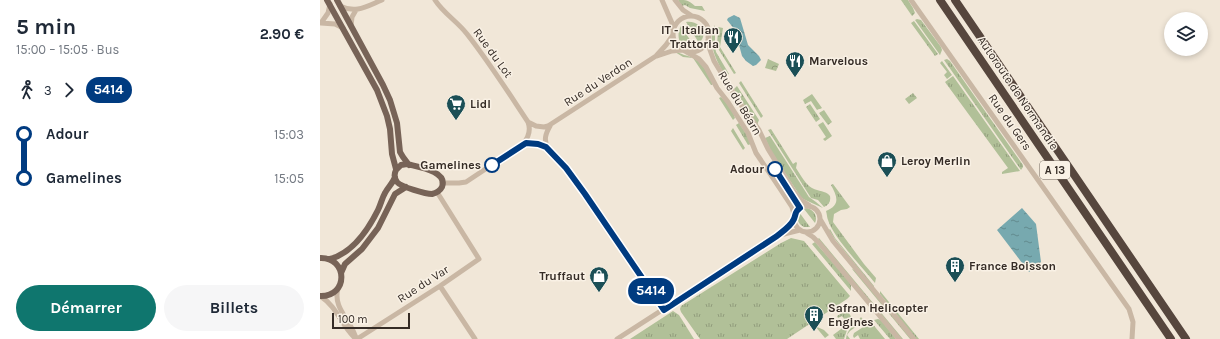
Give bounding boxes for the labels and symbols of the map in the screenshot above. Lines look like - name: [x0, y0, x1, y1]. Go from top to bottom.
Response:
- place label: IT - Italian Trattoria: [661, 23, 719, 51]
- street label: Rue du Lot: [470, 26, 516, 81]
- restaurant icon: IT - Italian Trattoria: [722, 26, 744, 54]
- street label: Autoroute de Normandie: [975, 34, 1061, 152]
- restaurant icon: Marvelous: [784, 50, 806, 78]
- place label: Marvelous: [809, 54, 868, 68]
- street label: Rue du Verdon: [561, 55, 635, 109]
- street label: Rue du Béarn: [715, 68, 765, 138]
- street label: Rue du Gers: [986, 91, 1034, 153]
- supermarket icon: Lidl: [445, 93, 467, 121]
- place label: Lidl: [470, 97, 491, 111]
- shop icon: Leroy Merlin: [876, 150, 898, 178]
- place label: Leroy Merlin: [901, 154, 971, 168]
- marker: Gamelines: [484, 157, 500, 173]
- place label: Gamelines: [420, 158, 481, 172]
- marker: Adour: [767, 161, 783, 177]
- road number: A 13: [1040, 161, 1070, 179]
- place label: Adour: [730, 162, 764, 176]
- building icon: France Boisson: [944, 255, 966, 283]
- place label: France Boisson: [969, 259, 1056, 273]
- street label: Rue du Var: [395, 262, 452, 306]
- shop icon: Truffaut: [588, 265, 610, 293]
- place label: Truffaut: [539, 269, 585, 283]
- line badge: 5414: [623, 278, 679, 304]
- place label: Safran Helicopter Engines: [828, 301, 928, 329]
- building icon: Safran Helicopter Engines: [803, 304, 825, 332]
- scale bar: [332, 311, 410, 330]

